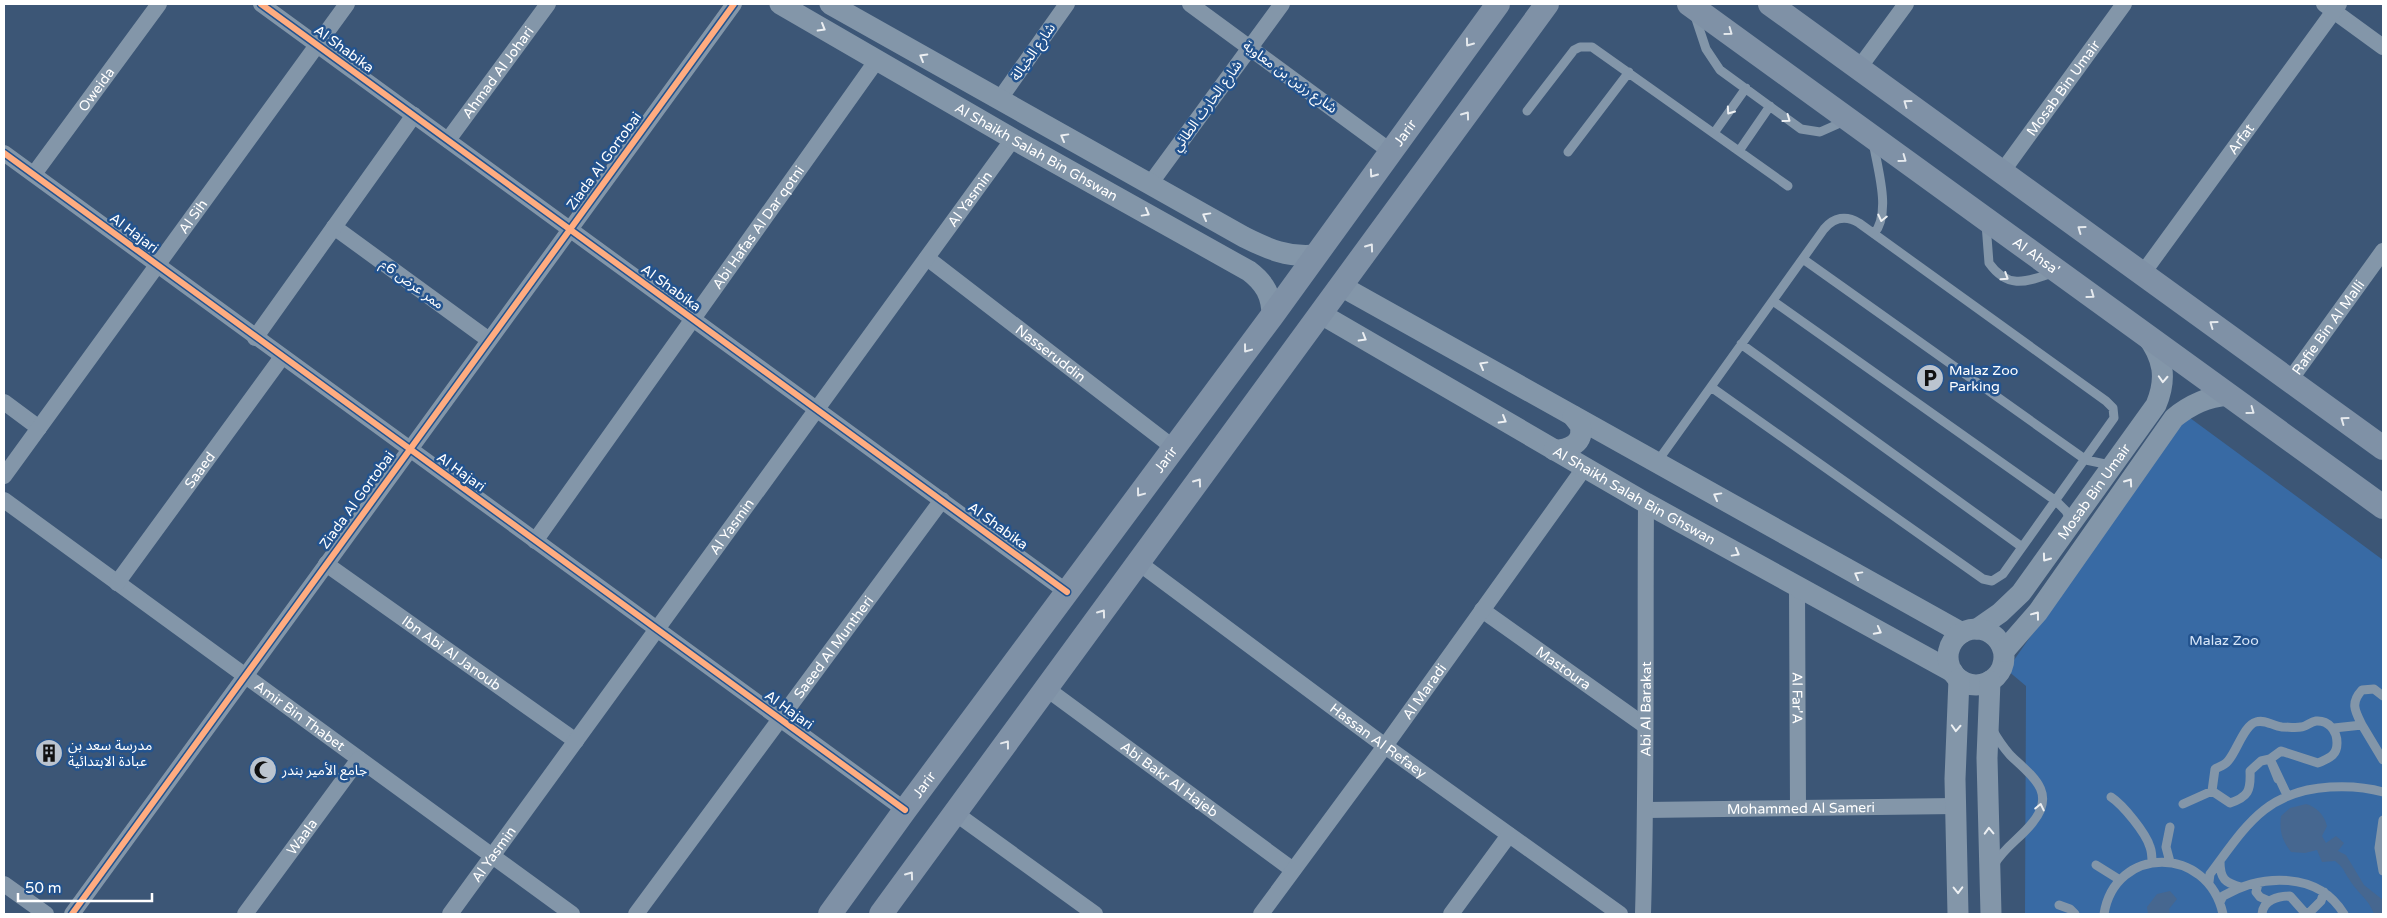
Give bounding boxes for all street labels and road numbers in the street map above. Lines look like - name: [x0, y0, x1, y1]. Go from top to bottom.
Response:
- street label: شارع الخيالة: [1007, 20, 1061, 85]
- street label: Al Shabika: [311, 22, 377, 76]
- street label: Ahmad Al Johari: [458, 23, 537, 122]
- street label: Mosab Bin Umair: [2023, 36, 2104, 139]
- street label: شارع رزين بن معاوية: [1238, 37, 1340, 119]
- street label: شارع الحارث الطائي: [1168, 57, 1248, 156]
- street label: Oweida: [74, 64, 118, 115]
- street label: Al Shaikh Salah Bin Ghswan: [952, 99, 1121, 204]
- street label: Ziada Al Gortobai: [563, 109, 645, 213]
- street label: Jarir: [1390, 116, 1420, 149]
- street label: Arfat: [2224, 120, 2258, 158]
- street label: Abi Hafas Al Dar qotni: [708, 162, 808, 292]
- street label: Al Yasmin: [944, 168, 995, 230]
- street label: Al Sih: [175, 196, 211, 237]
- street label: Al Hajari: [106, 209, 162, 257]
- street label: Al Ahsa': [2009, 233, 2063, 279]
- street label: ممر عرض 6م: [376, 255, 447, 314]
- street label: Al Shabika: [638, 261, 704, 315]
- street label: Rafie Bin Al Malli: [2288, 277, 2368, 378]
- street label: Nasseruddin: [1012, 321, 1089, 386]
- street label: Mosab Bin Umair: [2054, 440, 2134, 543]
- street label: Jarir: [1150, 442, 1181, 476]
- street label: Al Shaikh Salah Bin Ghswan: [1550, 442, 1719, 548]
- street label: Saaed: [181, 448, 219, 492]
- street label: Ziada Al Gortobai: [316, 448, 398, 552]
- street label: Al Hajari: [433, 449, 489, 495]
- street label: Al Yasmin: [706, 495, 757, 558]
- street label: Al Shabika: [965, 499, 1031, 553]
- street label: Saeed Al Muntheri: [790, 592, 877, 702]
- street label: Ibn Abi Al Janoub: [399, 612, 505, 694]
- street label: Mastoura: [1533, 643, 1594, 693]
- street label: Al Maradi: [1398, 660, 1450, 723]
- street label: Abi Al Barakat: [1637, 661, 1654, 757]
- street label: Al Far'A: [1789, 672, 1806, 724]
- street label: Amir Bin Thabet: [251, 677, 349, 755]
- street label: Al Hajari: [761, 687, 817, 733]
- street label: Hassan Al Refaey: [1327, 699, 1430, 782]
- street label: Abi Bakr Al Hajeb: [1117, 738, 1222, 821]
- street label: Jarir: [909, 767, 940, 801]
- street label: Mohammed Al Sameri: [1727, 799, 1875, 817]
- street label: Waala: [283, 815, 321, 858]
- street label: Al Yasmin: [468, 823, 519, 885]

